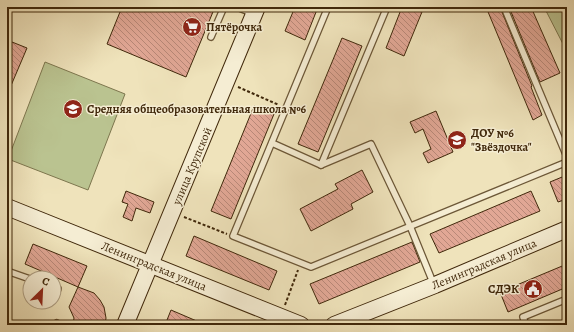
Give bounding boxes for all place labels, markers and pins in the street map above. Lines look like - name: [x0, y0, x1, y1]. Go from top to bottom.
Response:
- supermarket icon: Пятёрочка: [181, 16, 203, 38]
- place label: Пятёрочка: [206, 19, 263, 35]
- school or university icon: Средняя общеобразовательная школа №6: [62, 98, 84, 120]
- place label: Средняя общеобразовательная школа №6: [87, 101, 307, 117]
- place label: ДОУ №6 "Звёздочка": [471, 125, 532, 155]
- school or university icon: ДОУ №6 "Звёздочка": [446, 129, 468, 151]
- public building icon: СДЭК: [522, 278, 544, 300]
- place label: СДЭК: [488, 281, 519, 297]

